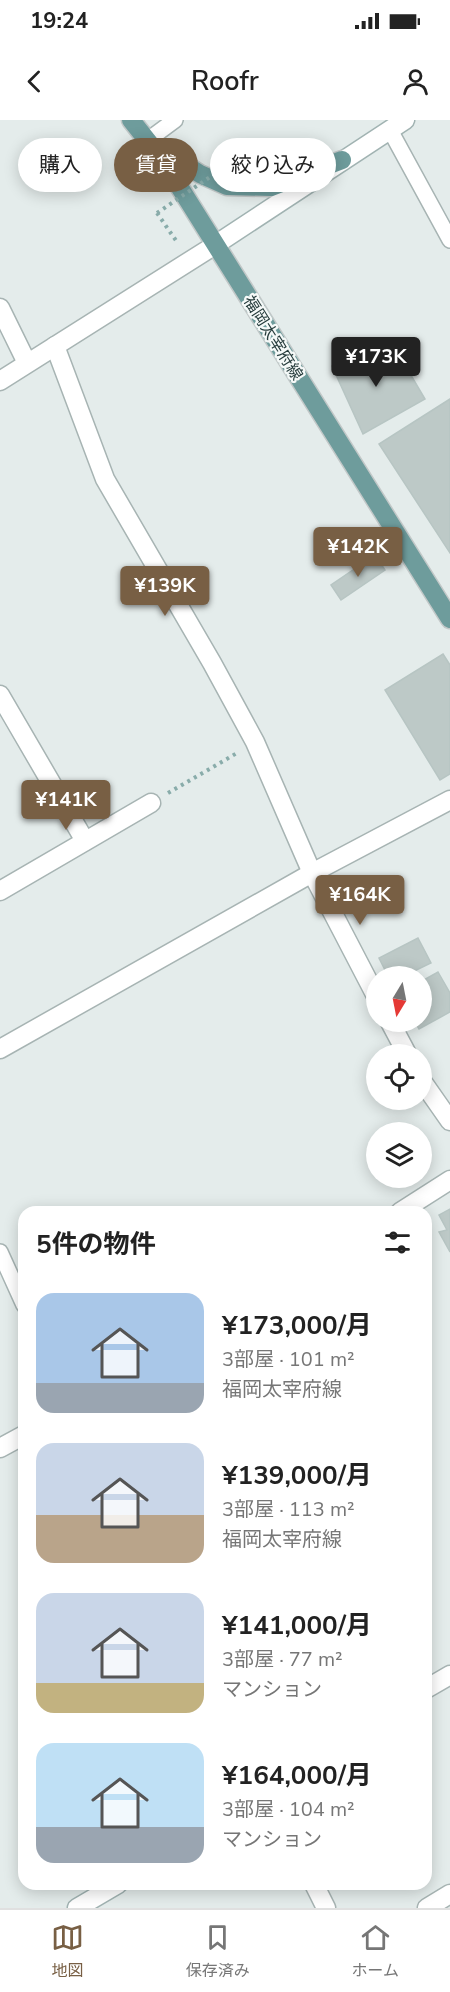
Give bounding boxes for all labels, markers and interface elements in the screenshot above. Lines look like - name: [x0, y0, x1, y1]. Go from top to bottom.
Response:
- text: 19:24: [30, 6, 88, 36]
- text: Roofr: [191, 63, 259, 100]
- icon: back: [18, 65, 51, 98]
- icon: person: [399, 65, 432, 98]
- chip: 購入: [18, 138, 102, 192]
- chip: 賃貸: [114, 138, 198, 192]
- chip: 絞り込み: [210, 138, 336, 192]
- street label: 福岡太宰府線: [238, 291, 308, 385]
- pin: ¥173K: [334, 337, 418, 388]
- text: ¥173K: [345, 343, 407, 370]
- pin: ¥142K: [316, 527, 400, 578]
- text: ¥142K: [327, 533, 389, 560]
- pin: ¥139K: [123, 566, 207, 617]
- text: ¥139K: [134, 572, 196, 599]
- pin: ¥141K: [24, 780, 108, 831]
- text: ¥141K: [35, 786, 97, 813]
- pin: ¥164K: [318, 875, 402, 926]
- text: ¥164K: [329, 881, 391, 908]
- north arrow: [366, 966, 432, 1032]
- map controls: [366, 966, 432, 1188]
- button: locate: [366, 1044, 432, 1110]
- button: layers: [366, 1122, 432, 1188]
- icon: filters: [381, 1226, 414, 1259]
- text: 5件の物件: [36, 1227, 156, 1262]
- text: ¥173,000/月: [222, 1308, 372, 1343]
- icon: home: [84, 1317, 156, 1389]
- text: 3部屋 · 101 m²: [222, 1346, 355, 1373]
- text: 福岡太宰府線: [222, 1376, 342, 1403]
- text: ¥139,000/月: [222, 1458, 372, 1493]
- icon: home: [84, 1467, 156, 1539]
- text: 3部屋 · 113 m²: [222, 1496, 355, 1523]
- text: 福岡太宰府線: [222, 1526, 342, 1553]
- text: ¥141,000/月: [222, 1608, 372, 1643]
- icon: home: [84, 1617, 156, 1689]
- text: 3部屋 · 77 m²: [222, 1646, 343, 1673]
- text: マンション: [222, 1676, 322, 1703]
- text: ¥164,000/月: [222, 1758, 372, 1793]
- icon: home: [84, 1767, 156, 1839]
- text: 3部屋 · 104 m²: [222, 1796, 355, 1823]
- text: マンション: [222, 1826, 322, 1853]
- tab: 地図: [51, 1921, 84, 1982]
- tab: 保存済み: [186, 1921, 250, 1982]
- tab: ホーム: [352, 1921, 399, 1982]

